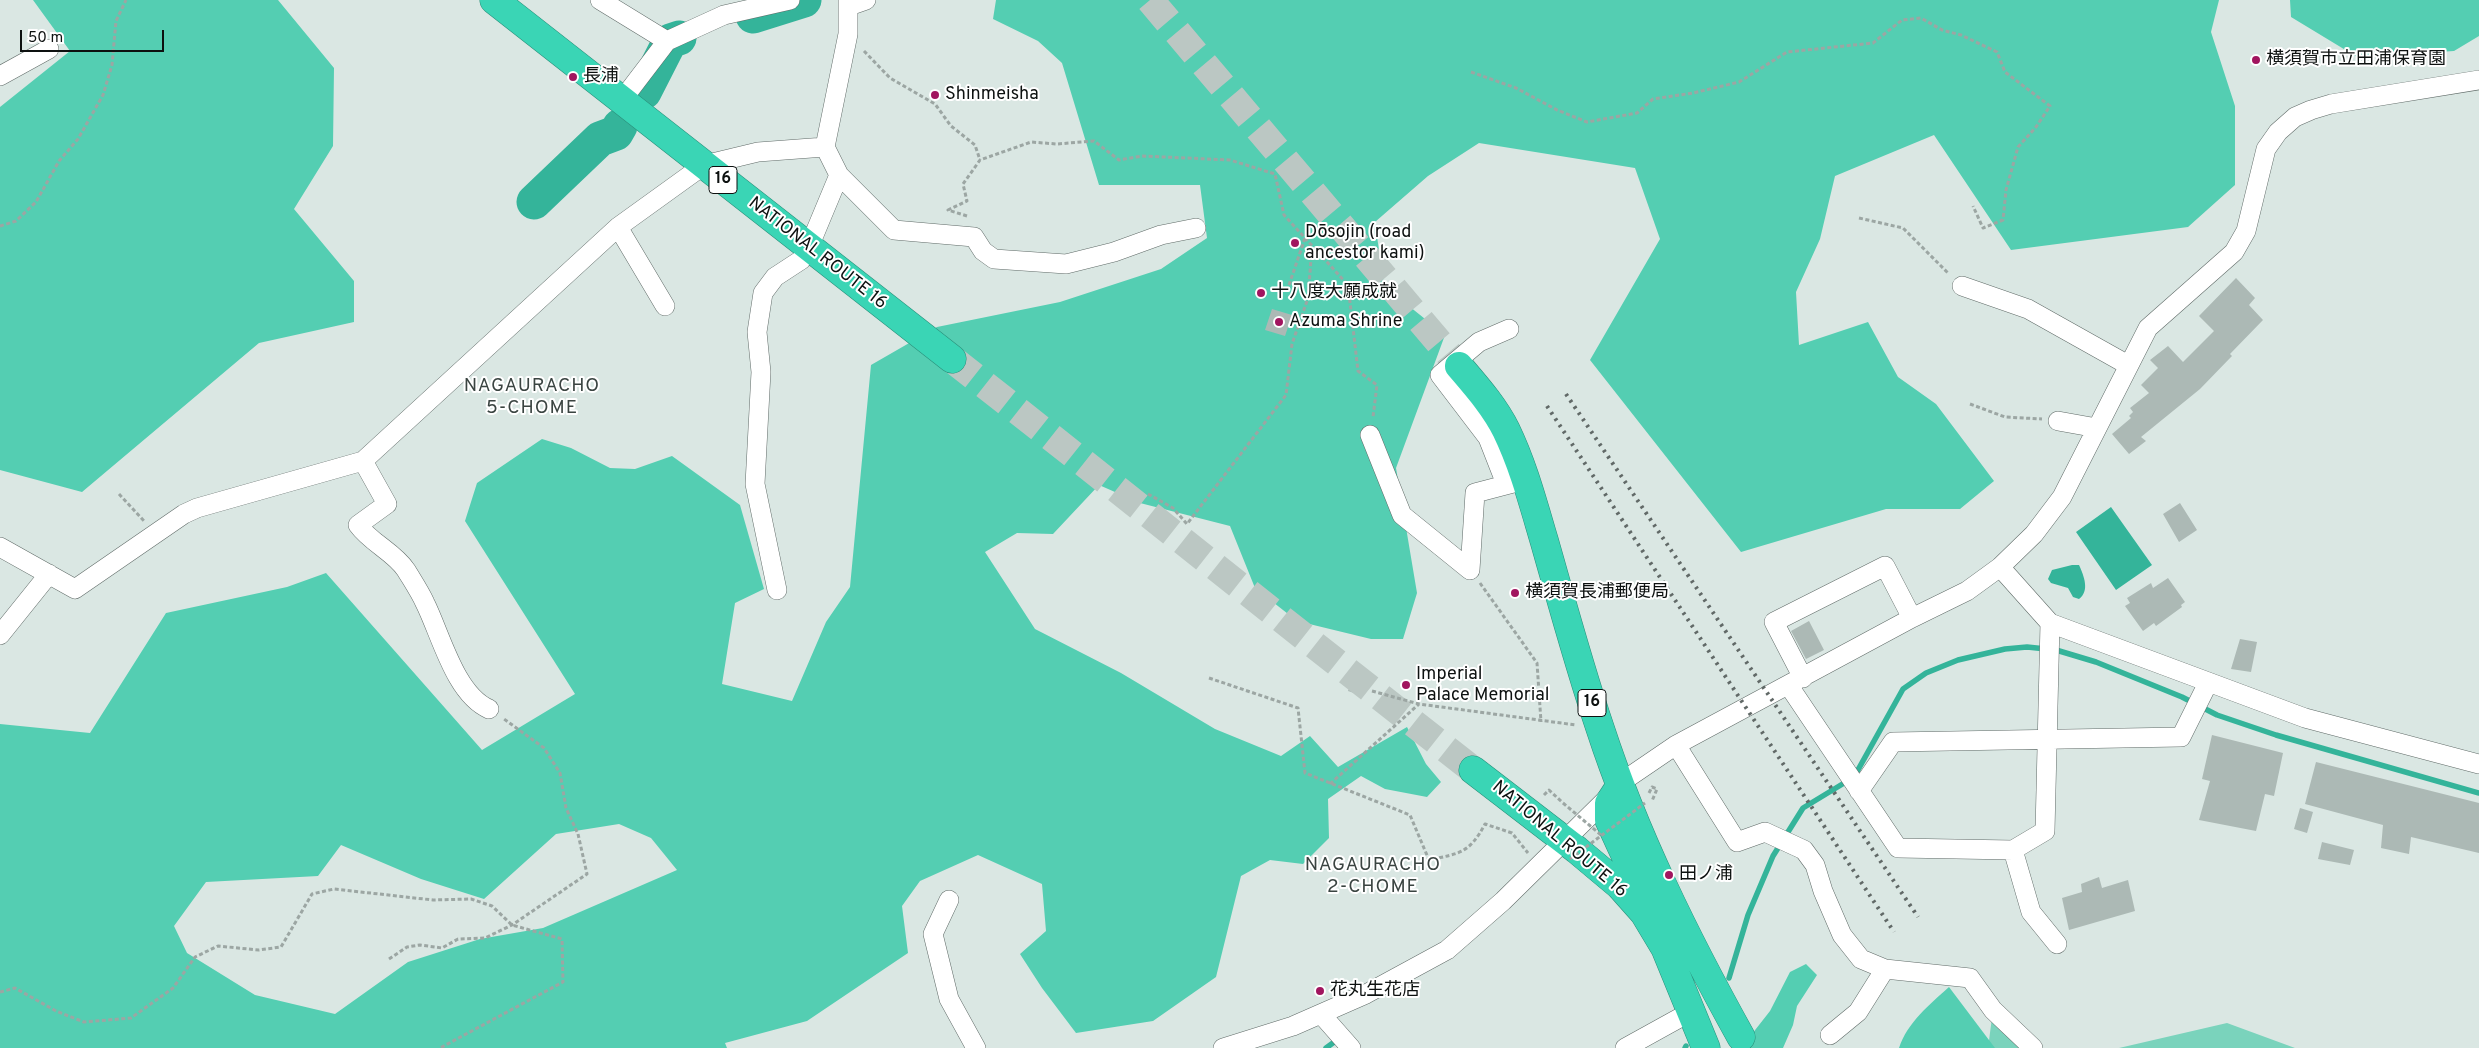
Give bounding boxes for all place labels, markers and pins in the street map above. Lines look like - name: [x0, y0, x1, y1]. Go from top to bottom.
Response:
- place label: 横須賀市立田浦保育園: [2266, 49, 2446, 71]
- marker: 横須賀市立田浦保育園: [2250, 54, 2262, 66]
- place label: 長浦: [583, 66, 619, 88]
- marker: 長浦: [567, 71, 579, 83]
- place label: Shinmeisha: [945, 84, 1039, 106]
- marker: Shinmeisha: [929, 89, 941, 101]
- place label: Dōsojin (road ancestor kami): [1305, 222, 1425, 264]
- marker: Dōsojin (road ancestor kami): [1289, 237, 1301, 249]
- place label: 十八度大願成就: [1271, 282, 1397, 304]
- marker: 十八度大願成就: [1255, 287, 1267, 299]
- place label: Azuma Shrine: [1289, 311, 1402, 333]
- marker: Azuma Shrine: [1273, 316, 1285, 328]
- place label: 横須賀長浦郵便局: [1525, 582, 1669, 604]
- marker: 横須賀長浦郵便局: [1509, 587, 1521, 599]
- place label: Imperial Palace Memorial: [1416, 664, 1549, 706]
- marker: Imperial Palace Memorial: [1400, 679, 1412, 691]
- place label: 田ノ浦: [1679, 864, 1733, 886]
- marker: 田ノ浦: [1663, 869, 1675, 881]
- place label: 花丸生花店: [1330, 980, 1420, 1002]
- marker: 花丸生花店: [1314, 985, 1326, 997]

